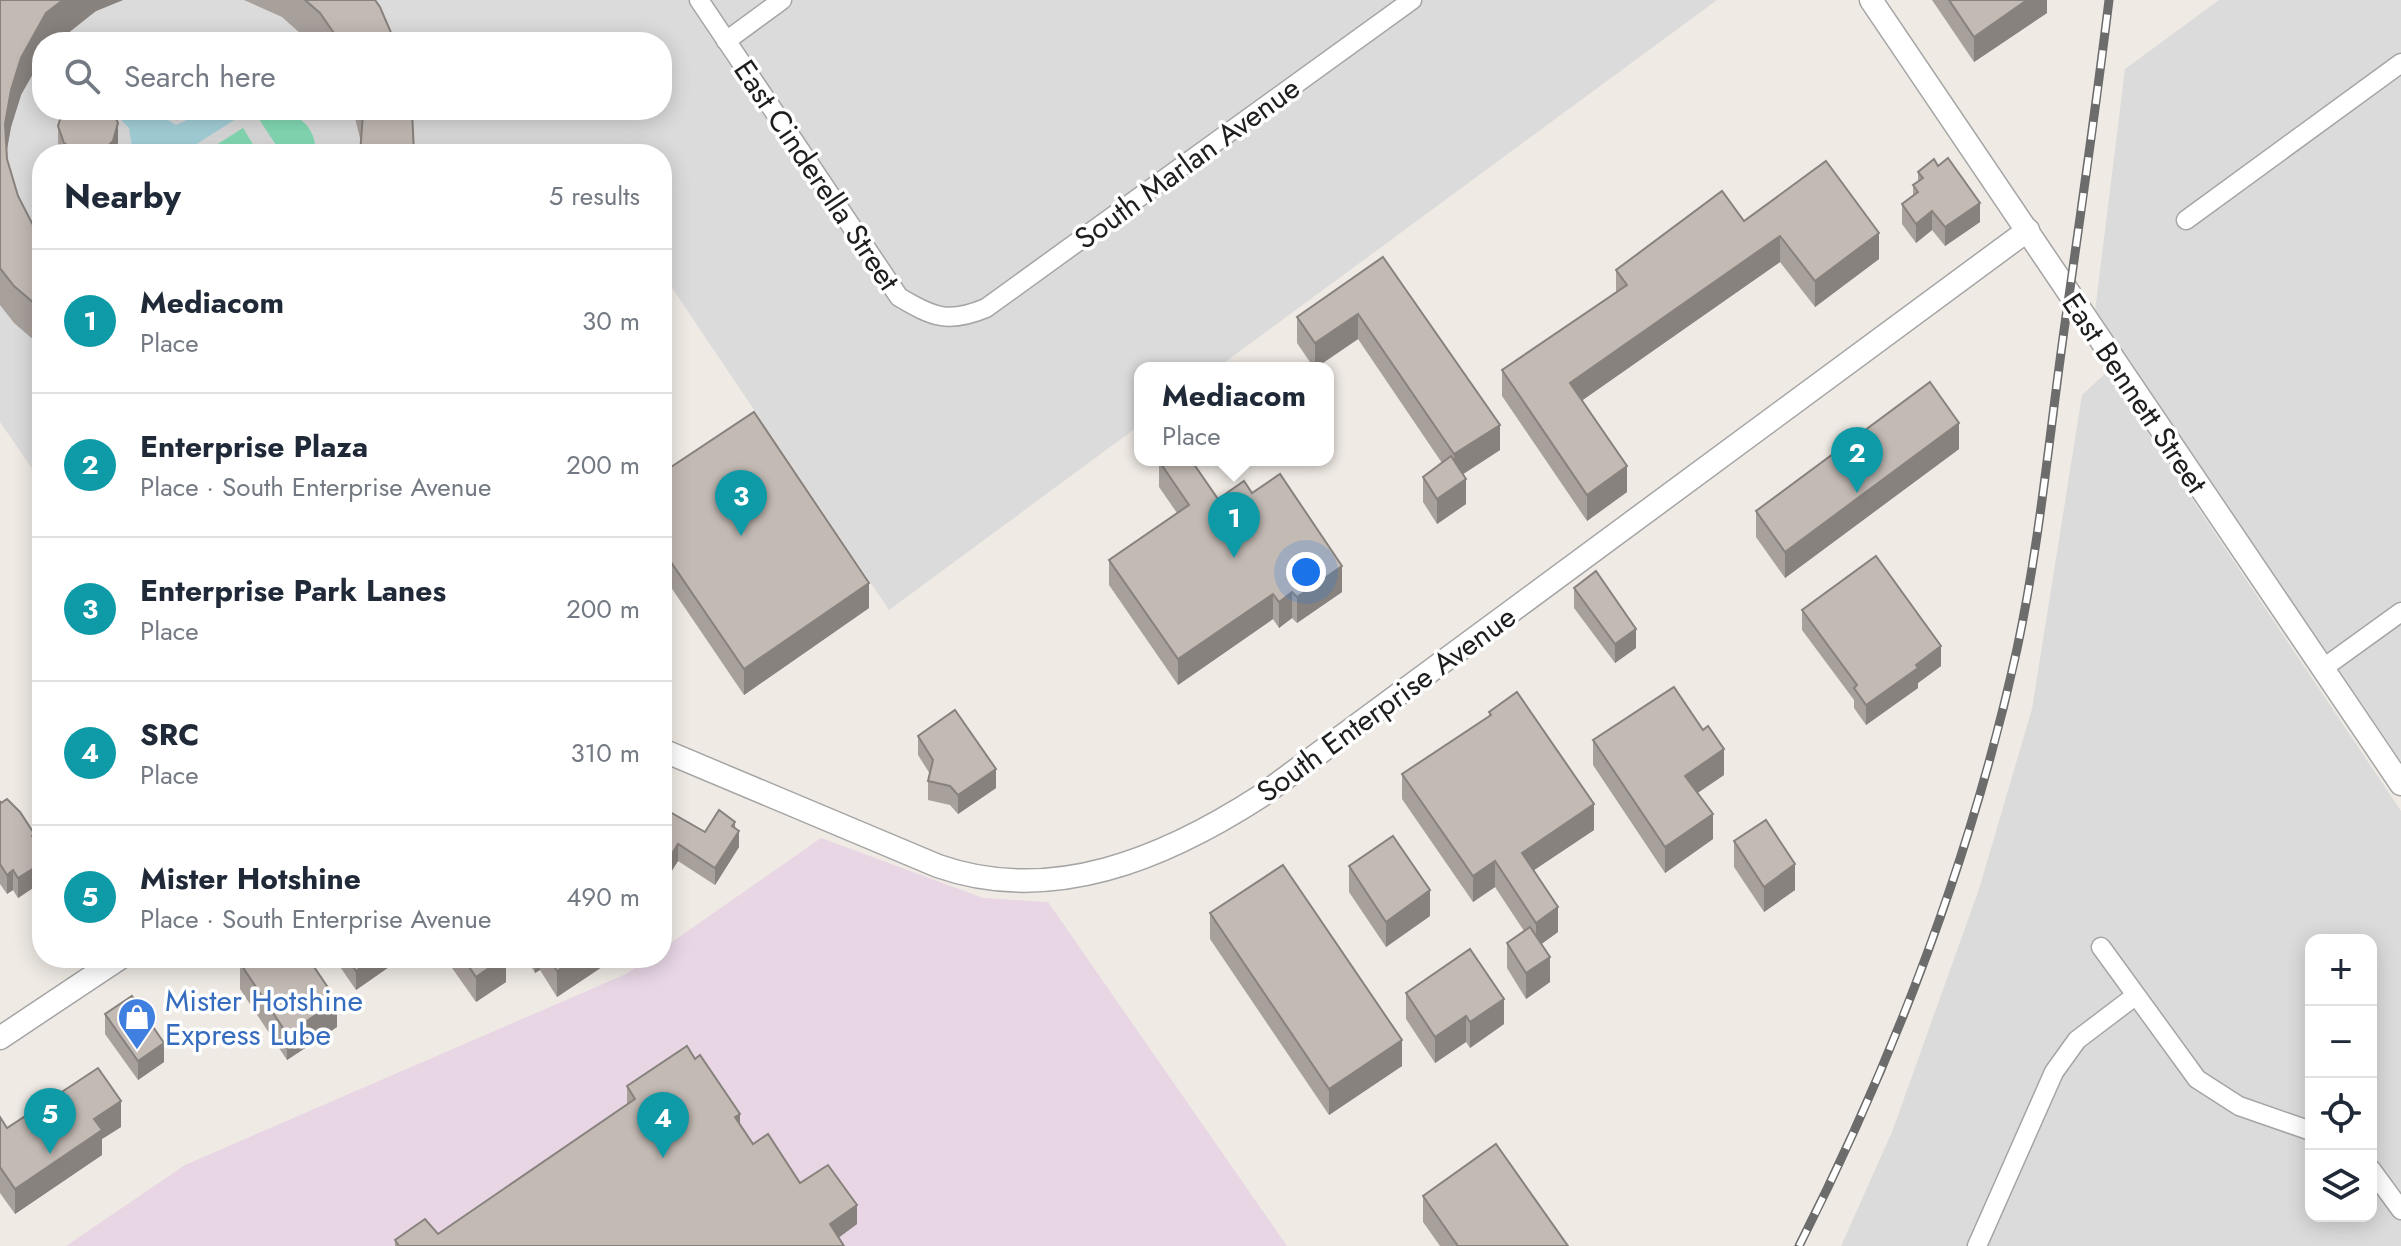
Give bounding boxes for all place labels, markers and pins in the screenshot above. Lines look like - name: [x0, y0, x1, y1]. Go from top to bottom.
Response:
- pin: 2: [1831, 427, 1883, 493]
- pin: 3: [715, 470, 767, 536]
- pin: 1: [1208, 492, 1260, 558]
- place label: Mister Hotshine Express Lube: [165, 979, 363, 1056]
- shop icon: Mister Hotshine Express Lube: [116, 996, 158, 1051]
- pin: 5: [24, 1088, 76, 1154]
- pin: 4: [637, 1092, 689, 1158]

